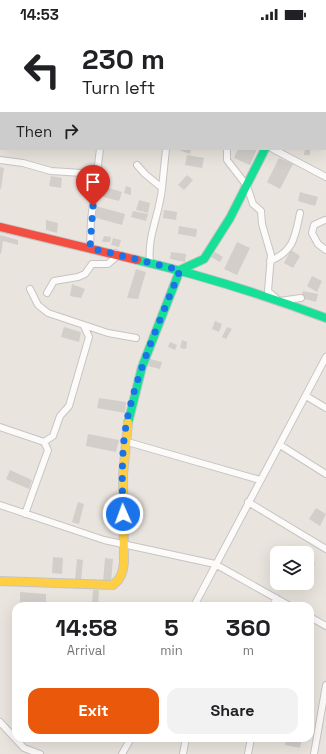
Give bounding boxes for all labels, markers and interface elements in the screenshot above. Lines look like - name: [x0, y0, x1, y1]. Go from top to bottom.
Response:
- text: 14:53: [20, 5, 59, 24]
- text: 230 m: [82, 41, 165, 77]
- icon: left: [16, 44, 68, 96]
- text: Turn left: [82, 76, 155, 99]
- icon: right: [60, 120, 82, 142]
- text: Then: [16, 122, 52, 141]
- pin: [76, 165, 110, 206]
- icon: arrive: [82, 171, 104, 193]
- position arrow: [102, 493, 144, 535]
- map controls: [270, 546, 314, 590]
- button: layers: [270, 546, 314, 590]
- text: 14:58: [55, 612, 117, 643]
- text: 5: [164, 612, 179, 643]
- text: 360: [226, 612, 271, 643]
- text: Arrival: [67, 642, 106, 659]
- text: min: [160, 642, 183, 659]
- text: m: [243, 642, 254, 659]
- button: Exit: [28, 688, 159, 734]
- button: Share: [167, 688, 298, 734]

